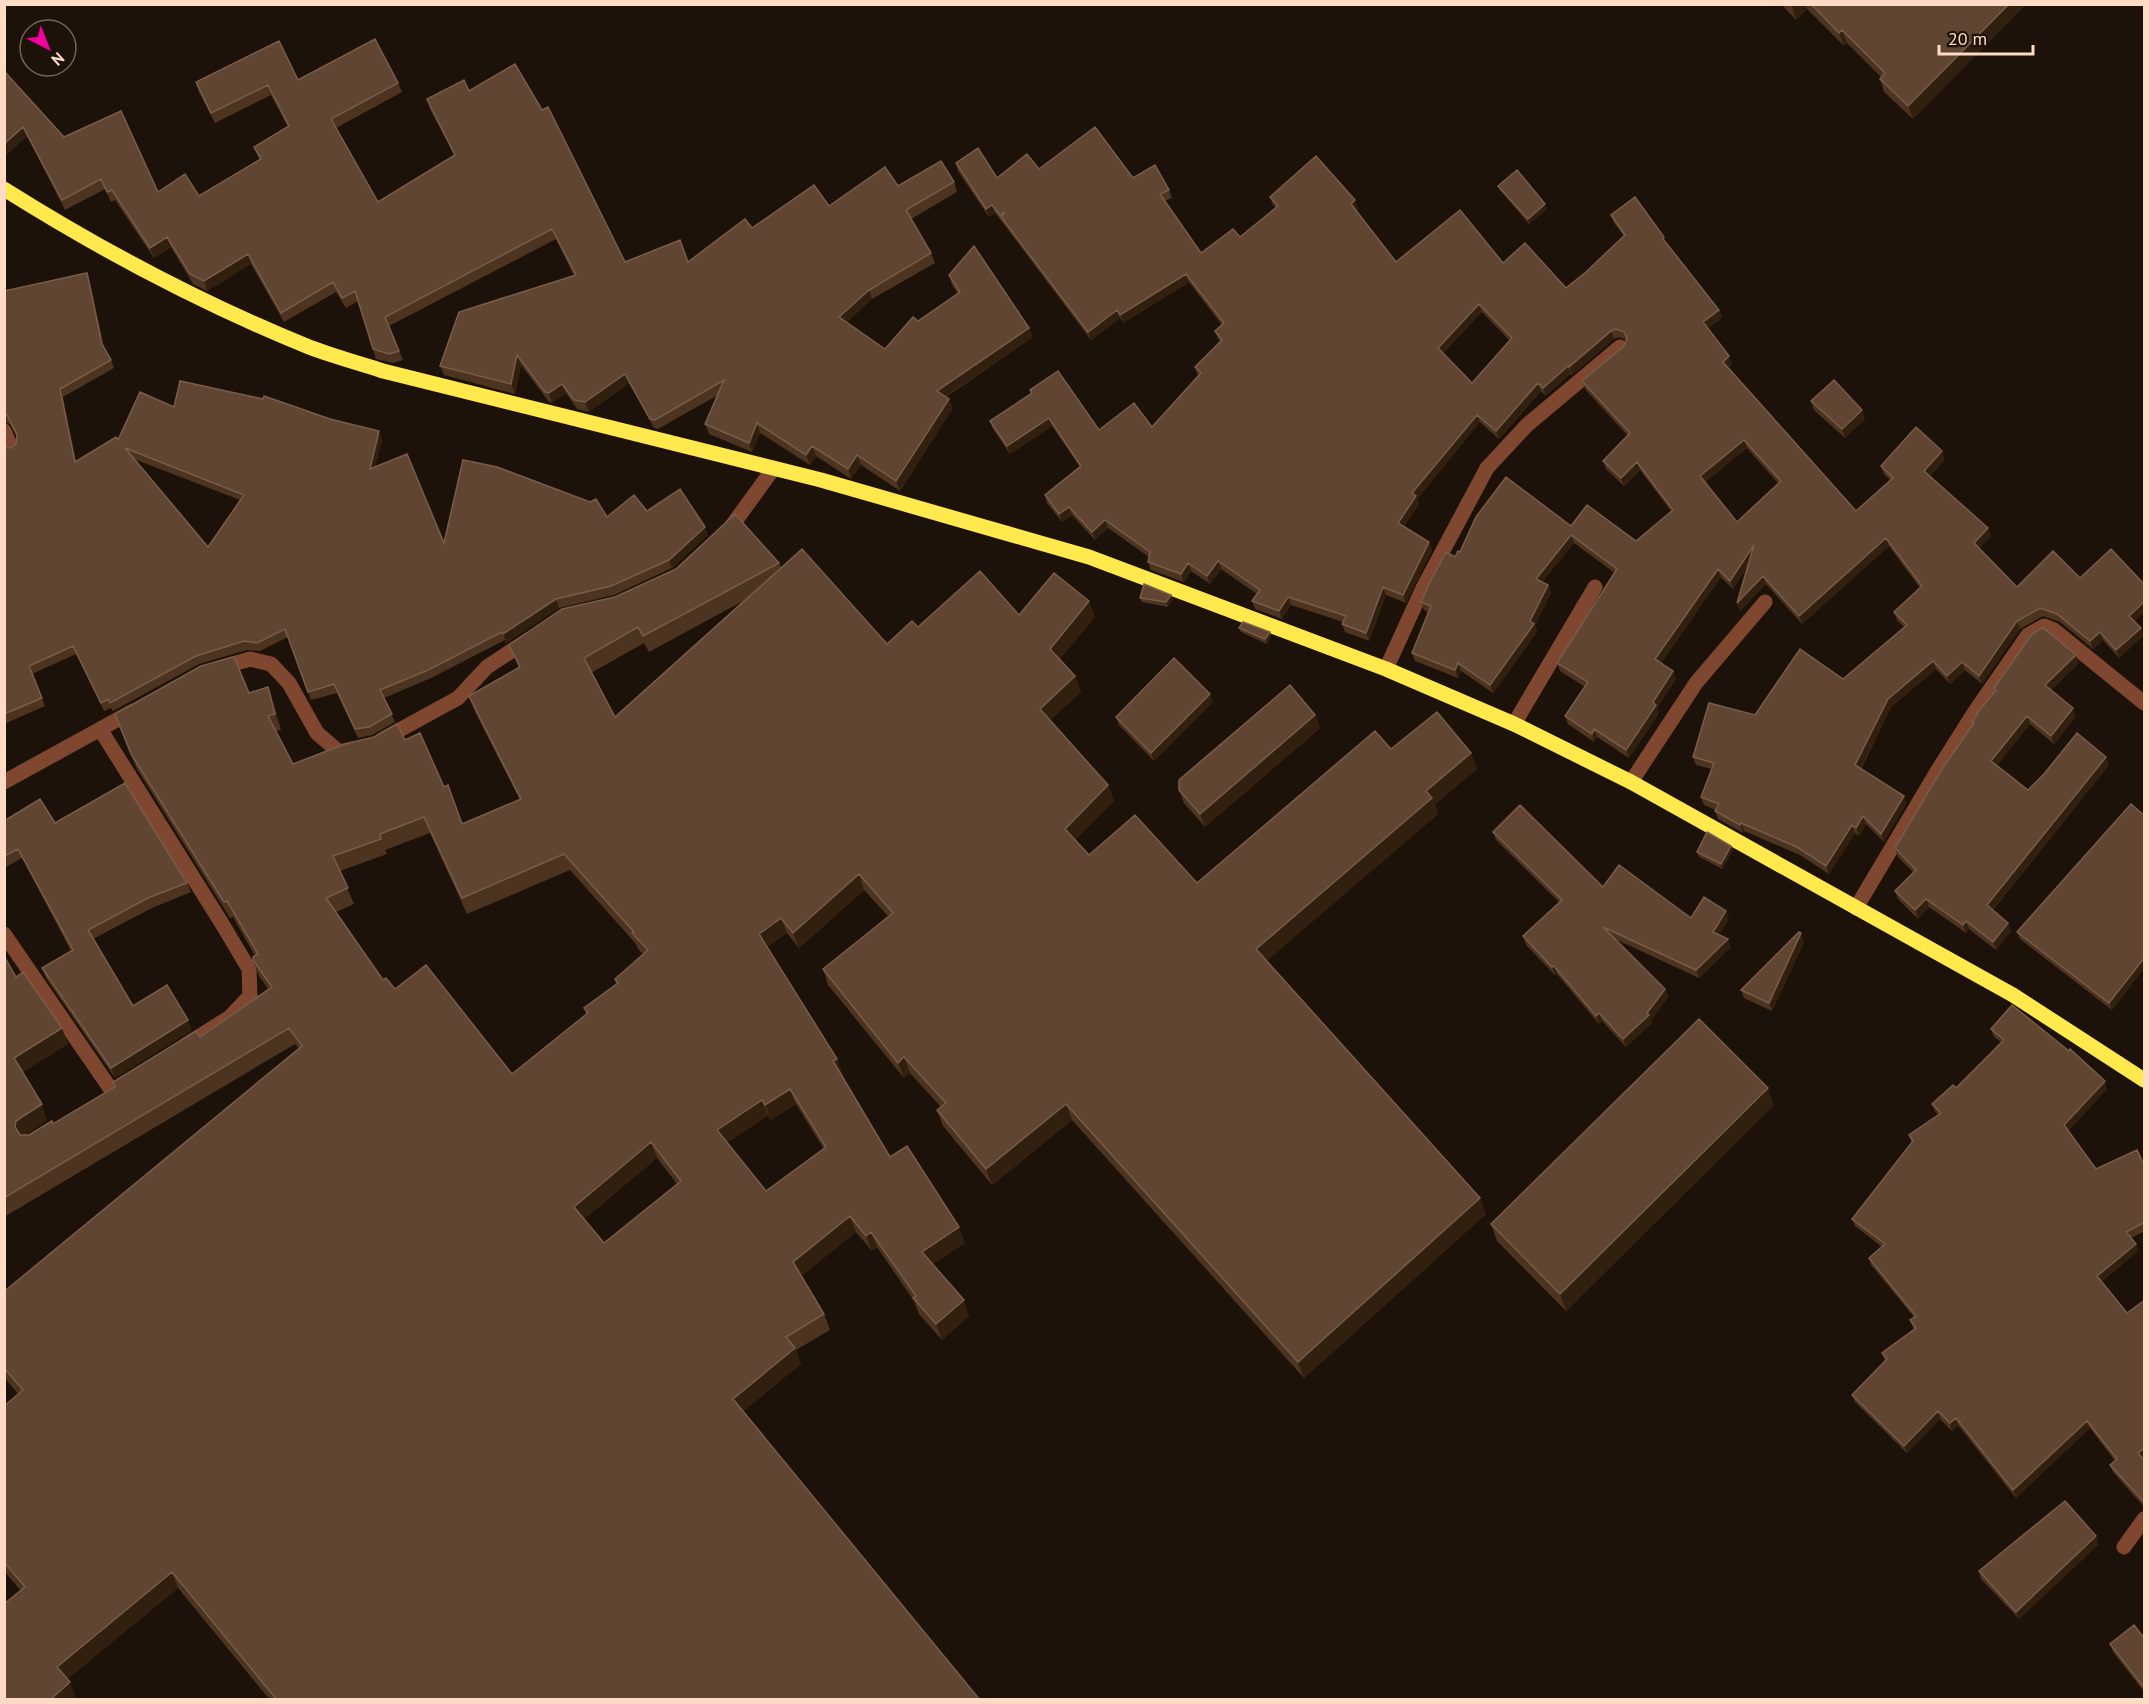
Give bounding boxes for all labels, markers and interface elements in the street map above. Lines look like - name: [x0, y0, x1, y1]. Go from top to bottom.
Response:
- north arrow: [18, 18, 78, 78]
- scale bar: [1939, 18, 2034, 56]
- text: 20 m: [1948, 27, 1987, 50]
- text: N: [47, 48, 69, 70]

